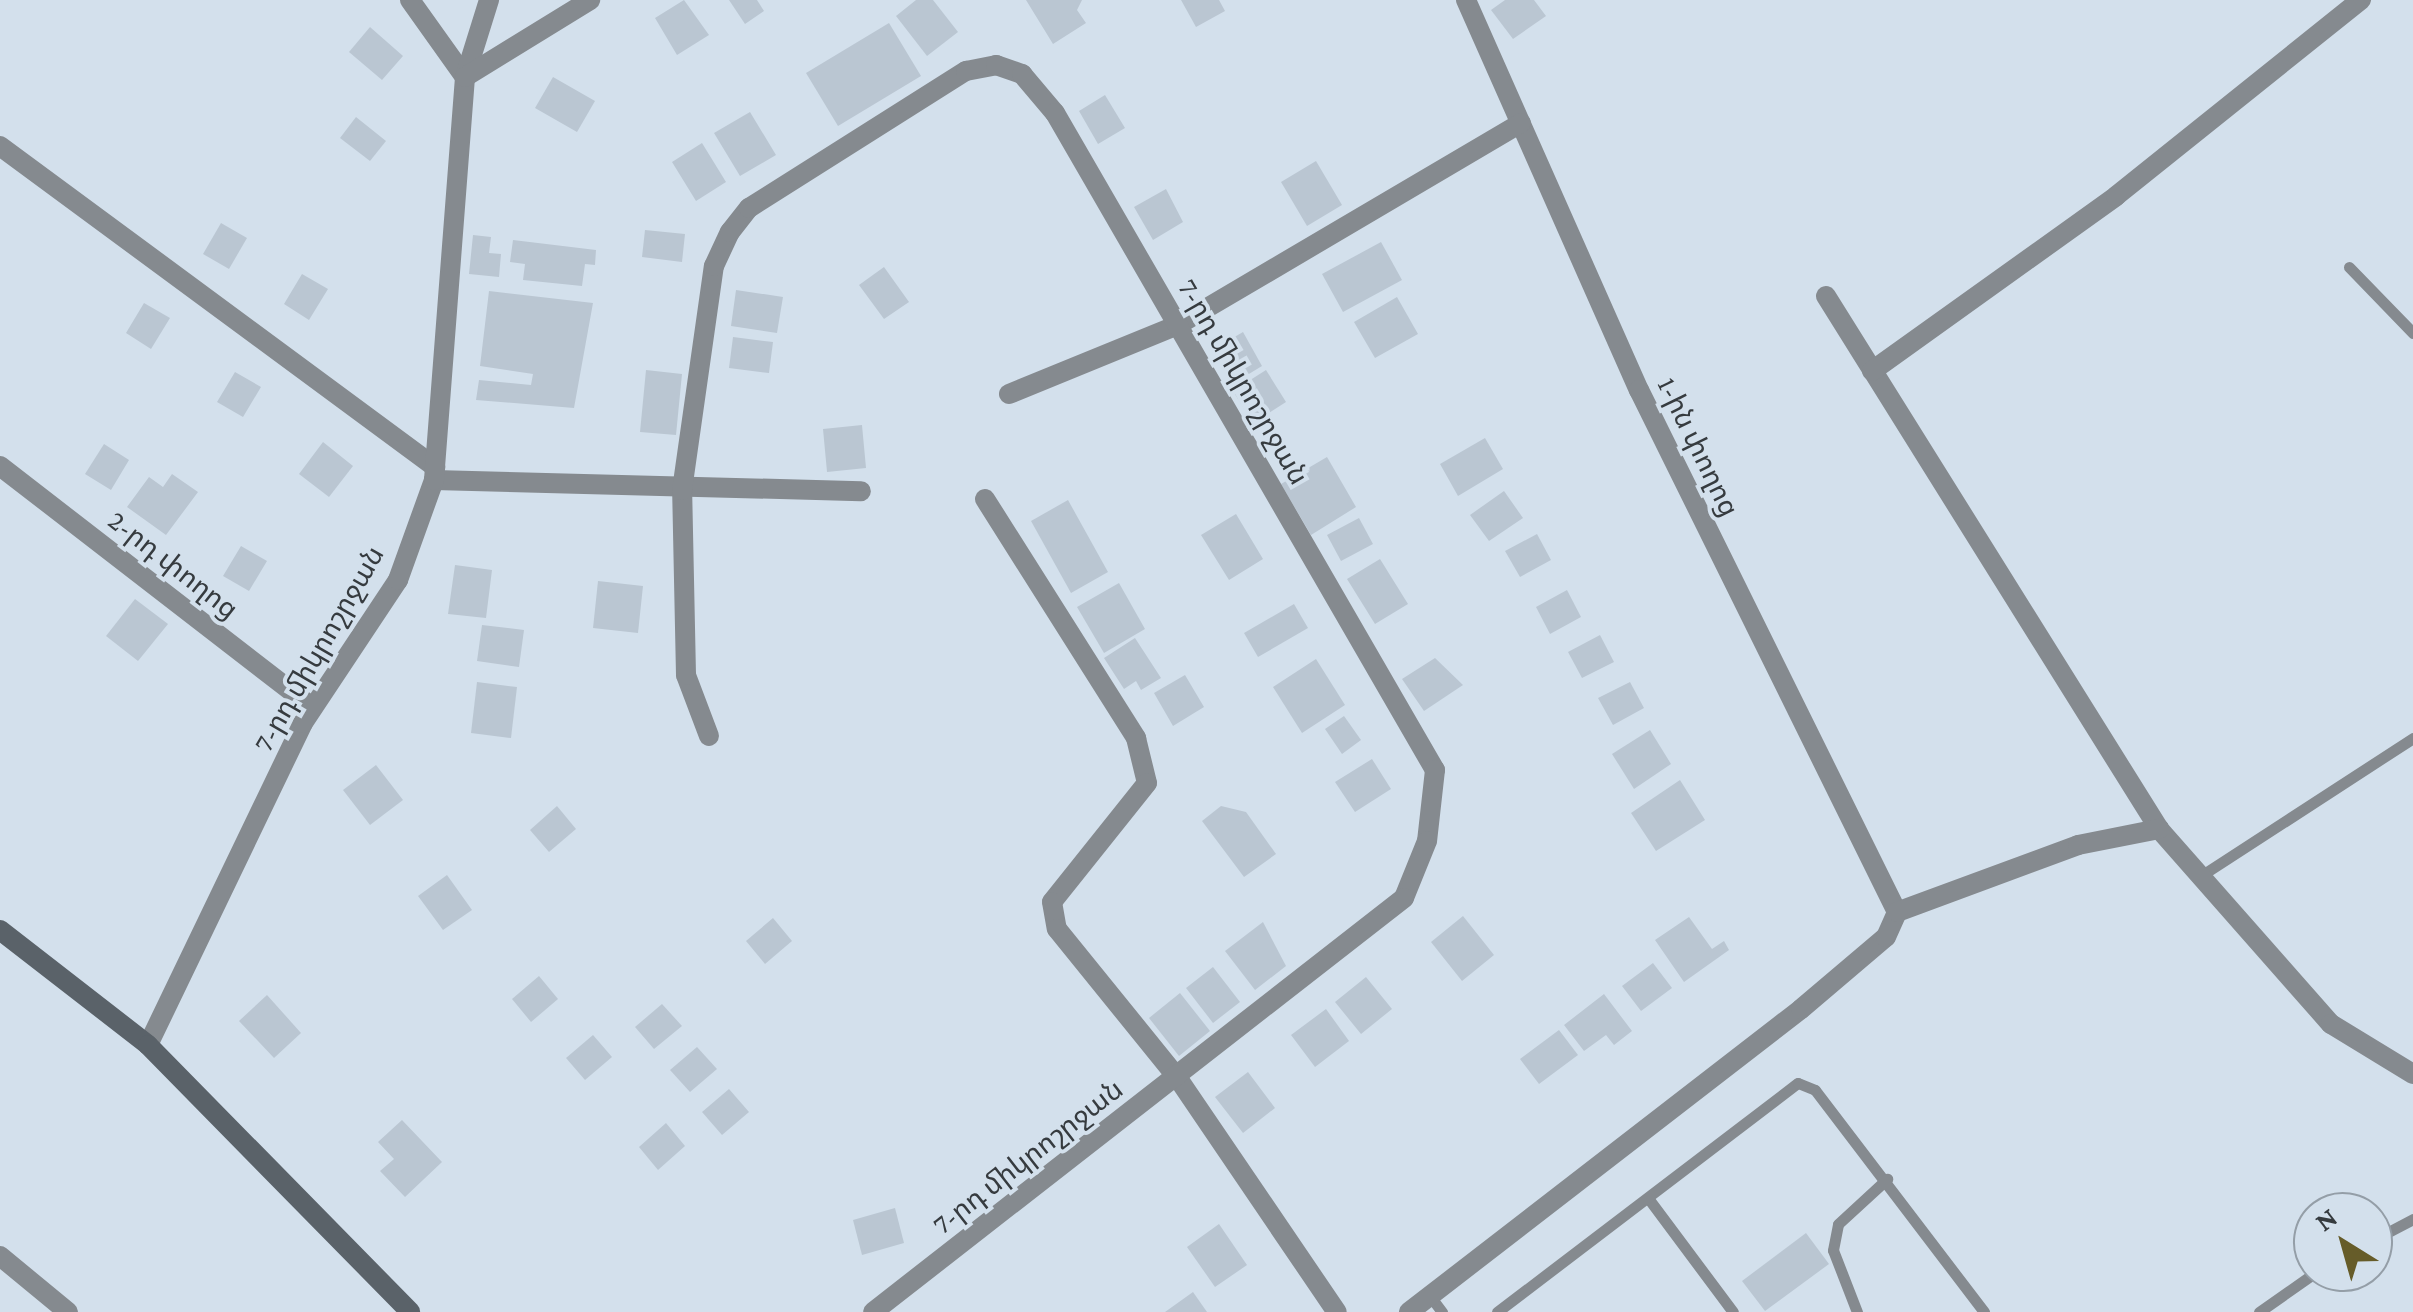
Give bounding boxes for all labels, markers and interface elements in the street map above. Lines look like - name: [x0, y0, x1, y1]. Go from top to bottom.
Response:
- street label: 7-րդ միկրոշրջան: [1170, 273, 1316, 491]
- street label: 1-ին փողոց: [1650, 372, 1746, 522]
- street label: 2-րդ փողոց: [101, 504, 245, 626]
- street label: 7-րդ միկրոշրջան: [246, 540, 392, 758]
- street label: 7-րդ միկրոշրջան: [926, 1072, 1130, 1242]
- north arrow: [2293, 1192, 2393, 1292]
- text: N: [2309, 1201, 2343, 1237]

